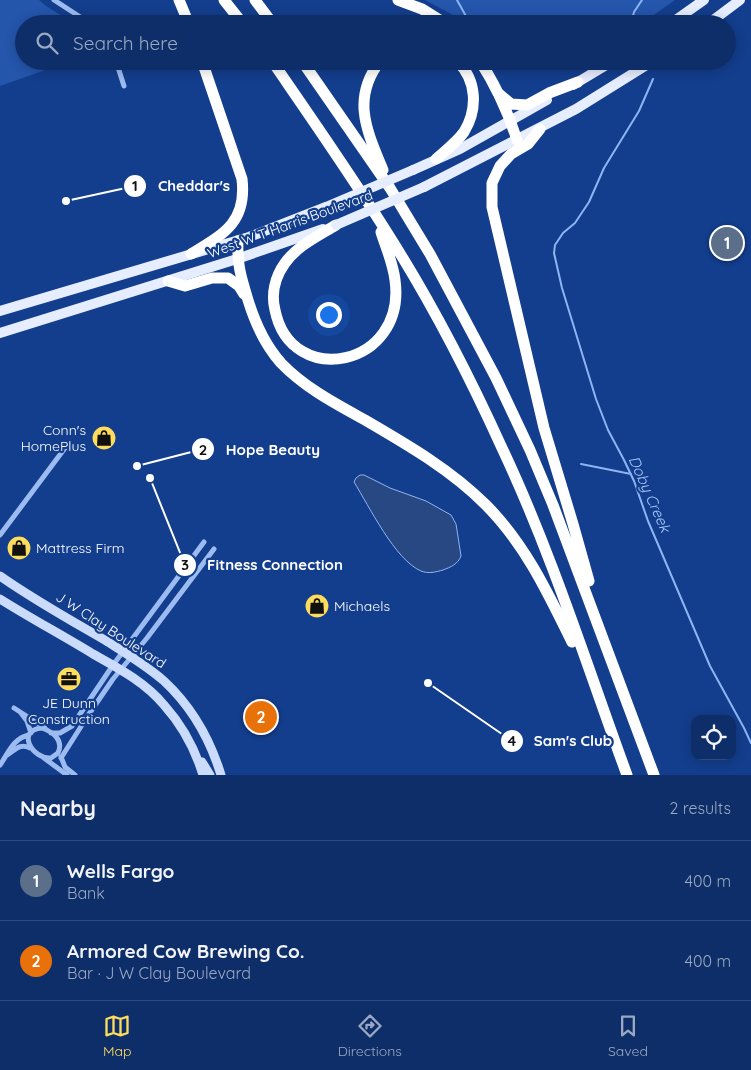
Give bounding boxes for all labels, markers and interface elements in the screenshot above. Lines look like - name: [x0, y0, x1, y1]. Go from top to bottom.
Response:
- search box: [15, 15, 736, 70]
- icon: search: [33, 29, 61, 57]
- text: Search here: [73, 31, 178, 55]
- callout: Cheddar's: [122, 171, 240, 201]
- text: 1: [132, 176, 138, 195]
- text: Cheddar's: [158, 176, 230, 195]
- street label: West W T Harris Boulevard: [205, 186, 375, 262]
- pin: 1: [711, 224, 743, 262]
- your location: [316, 302, 342, 328]
- place label: Conn's HomePlus: [21, 421, 86, 455]
- shop icon: Conn's HomePlus: [91, 425, 117, 451]
- callout: Hope Beauty: [191, 434, 330, 464]
- text: 2: [199, 440, 207, 459]
- text: Hope Beauty: [226, 440, 320, 459]
- water label: Doby Creek: [625, 453, 676, 537]
- shop icon: Mattress Firm: [6, 535, 32, 561]
- place label: Mattress Firm: [36, 539, 125, 557]
- callout: Fitness Connection: [172, 550, 353, 580]
- text: 3: [181, 555, 189, 574]
- text: Fitness Connection: [207, 555, 343, 574]
- street label: J W Clay Boulevard: [53, 588, 169, 672]
- shop icon: Michaels: [304, 593, 330, 619]
- place label: Michaels: [334, 597, 390, 615]
- office icon: JE Dunn Construction: [56, 666, 82, 692]
- place label: JE Dunn Construction: [28, 694, 110, 728]
- pin: 2: [245, 698, 277, 736]
- map controls: [691, 715, 736, 760]
- button: locate: [691, 715, 736, 760]
- callout: Sam's Club: [499, 726, 623, 756]
- text: 4: [508, 731, 517, 750]
- text: Sam's Club: [534, 731, 612, 750]
- text: Nearby: [20, 795, 96, 821]
- text: 2 results: [669, 798, 731, 818]
- text: Wells Fargo: [67, 859, 174, 883]
- text: 1: [33, 871, 39, 891]
- text: 400 m: [685, 871, 731, 891]
- text: Bank: [67, 883, 105, 903]
- text: Armored Cow Brewing Co.: [67, 939, 305, 963]
- text: 2: [31, 951, 41, 971]
- text: 400 m: [685, 951, 731, 971]
- text: Bar · J W Clay Boulevard: [67, 963, 251, 983]
- tab: Map: [103, 1012, 132, 1060]
- tab: Directions: [338, 1012, 402, 1060]
- tab: Saved: [608, 1012, 648, 1060]

